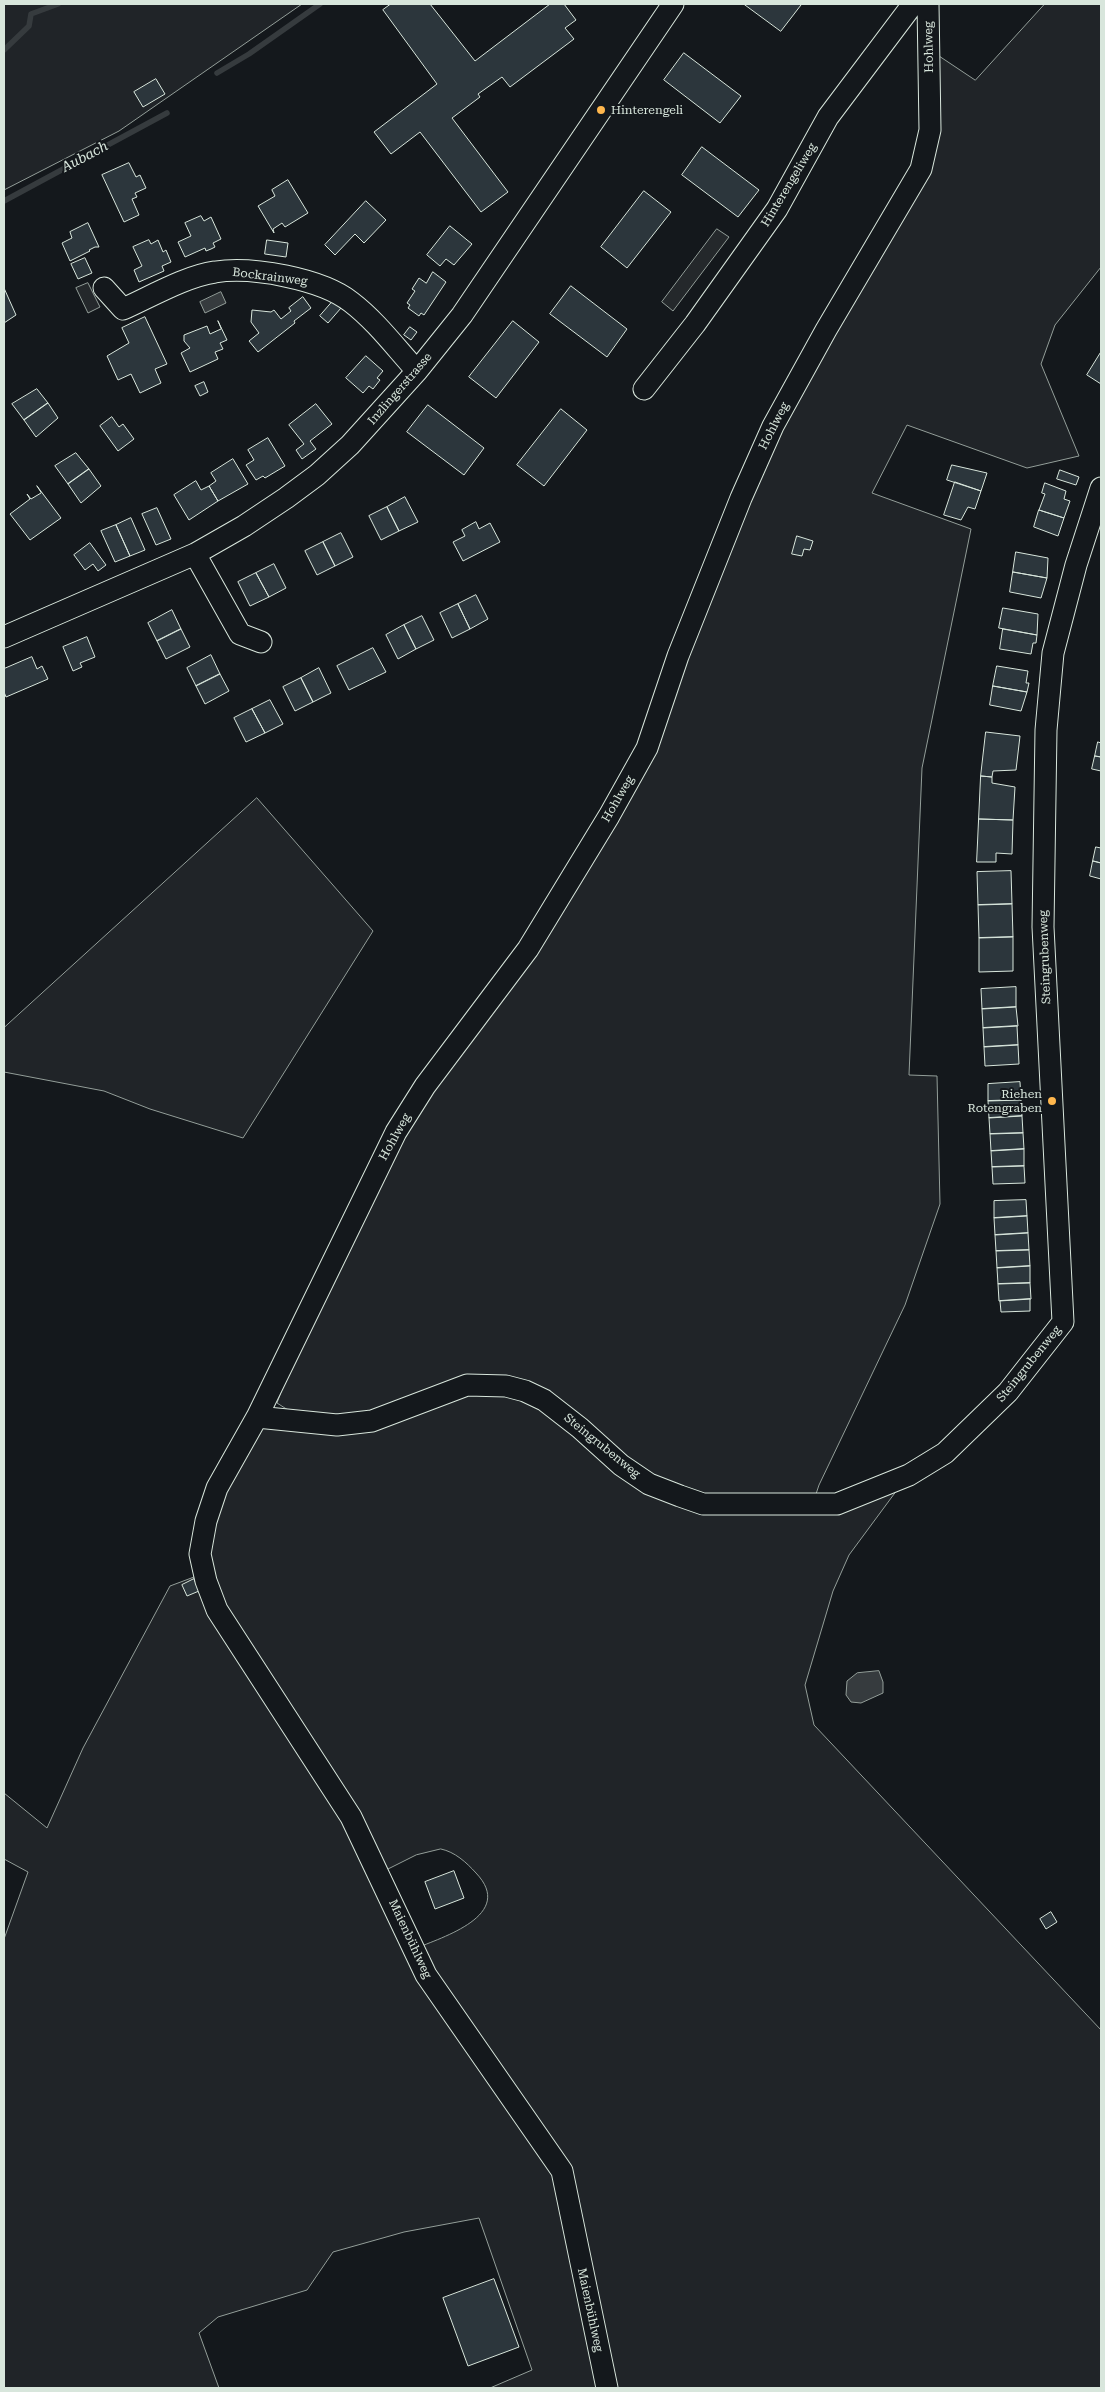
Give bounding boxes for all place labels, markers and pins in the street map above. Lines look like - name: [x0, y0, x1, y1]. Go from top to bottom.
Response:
- place label: Hinterengeli: [611, 103, 683, 117]
- marker: Hinterengeli: [595, 104, 607, 116]
- place label: Riehen Rotengraben: [968, 1087, 1042, 1115]
- marker: Riehen Rotengraben: [1046, 1095, 1058, 1107]

